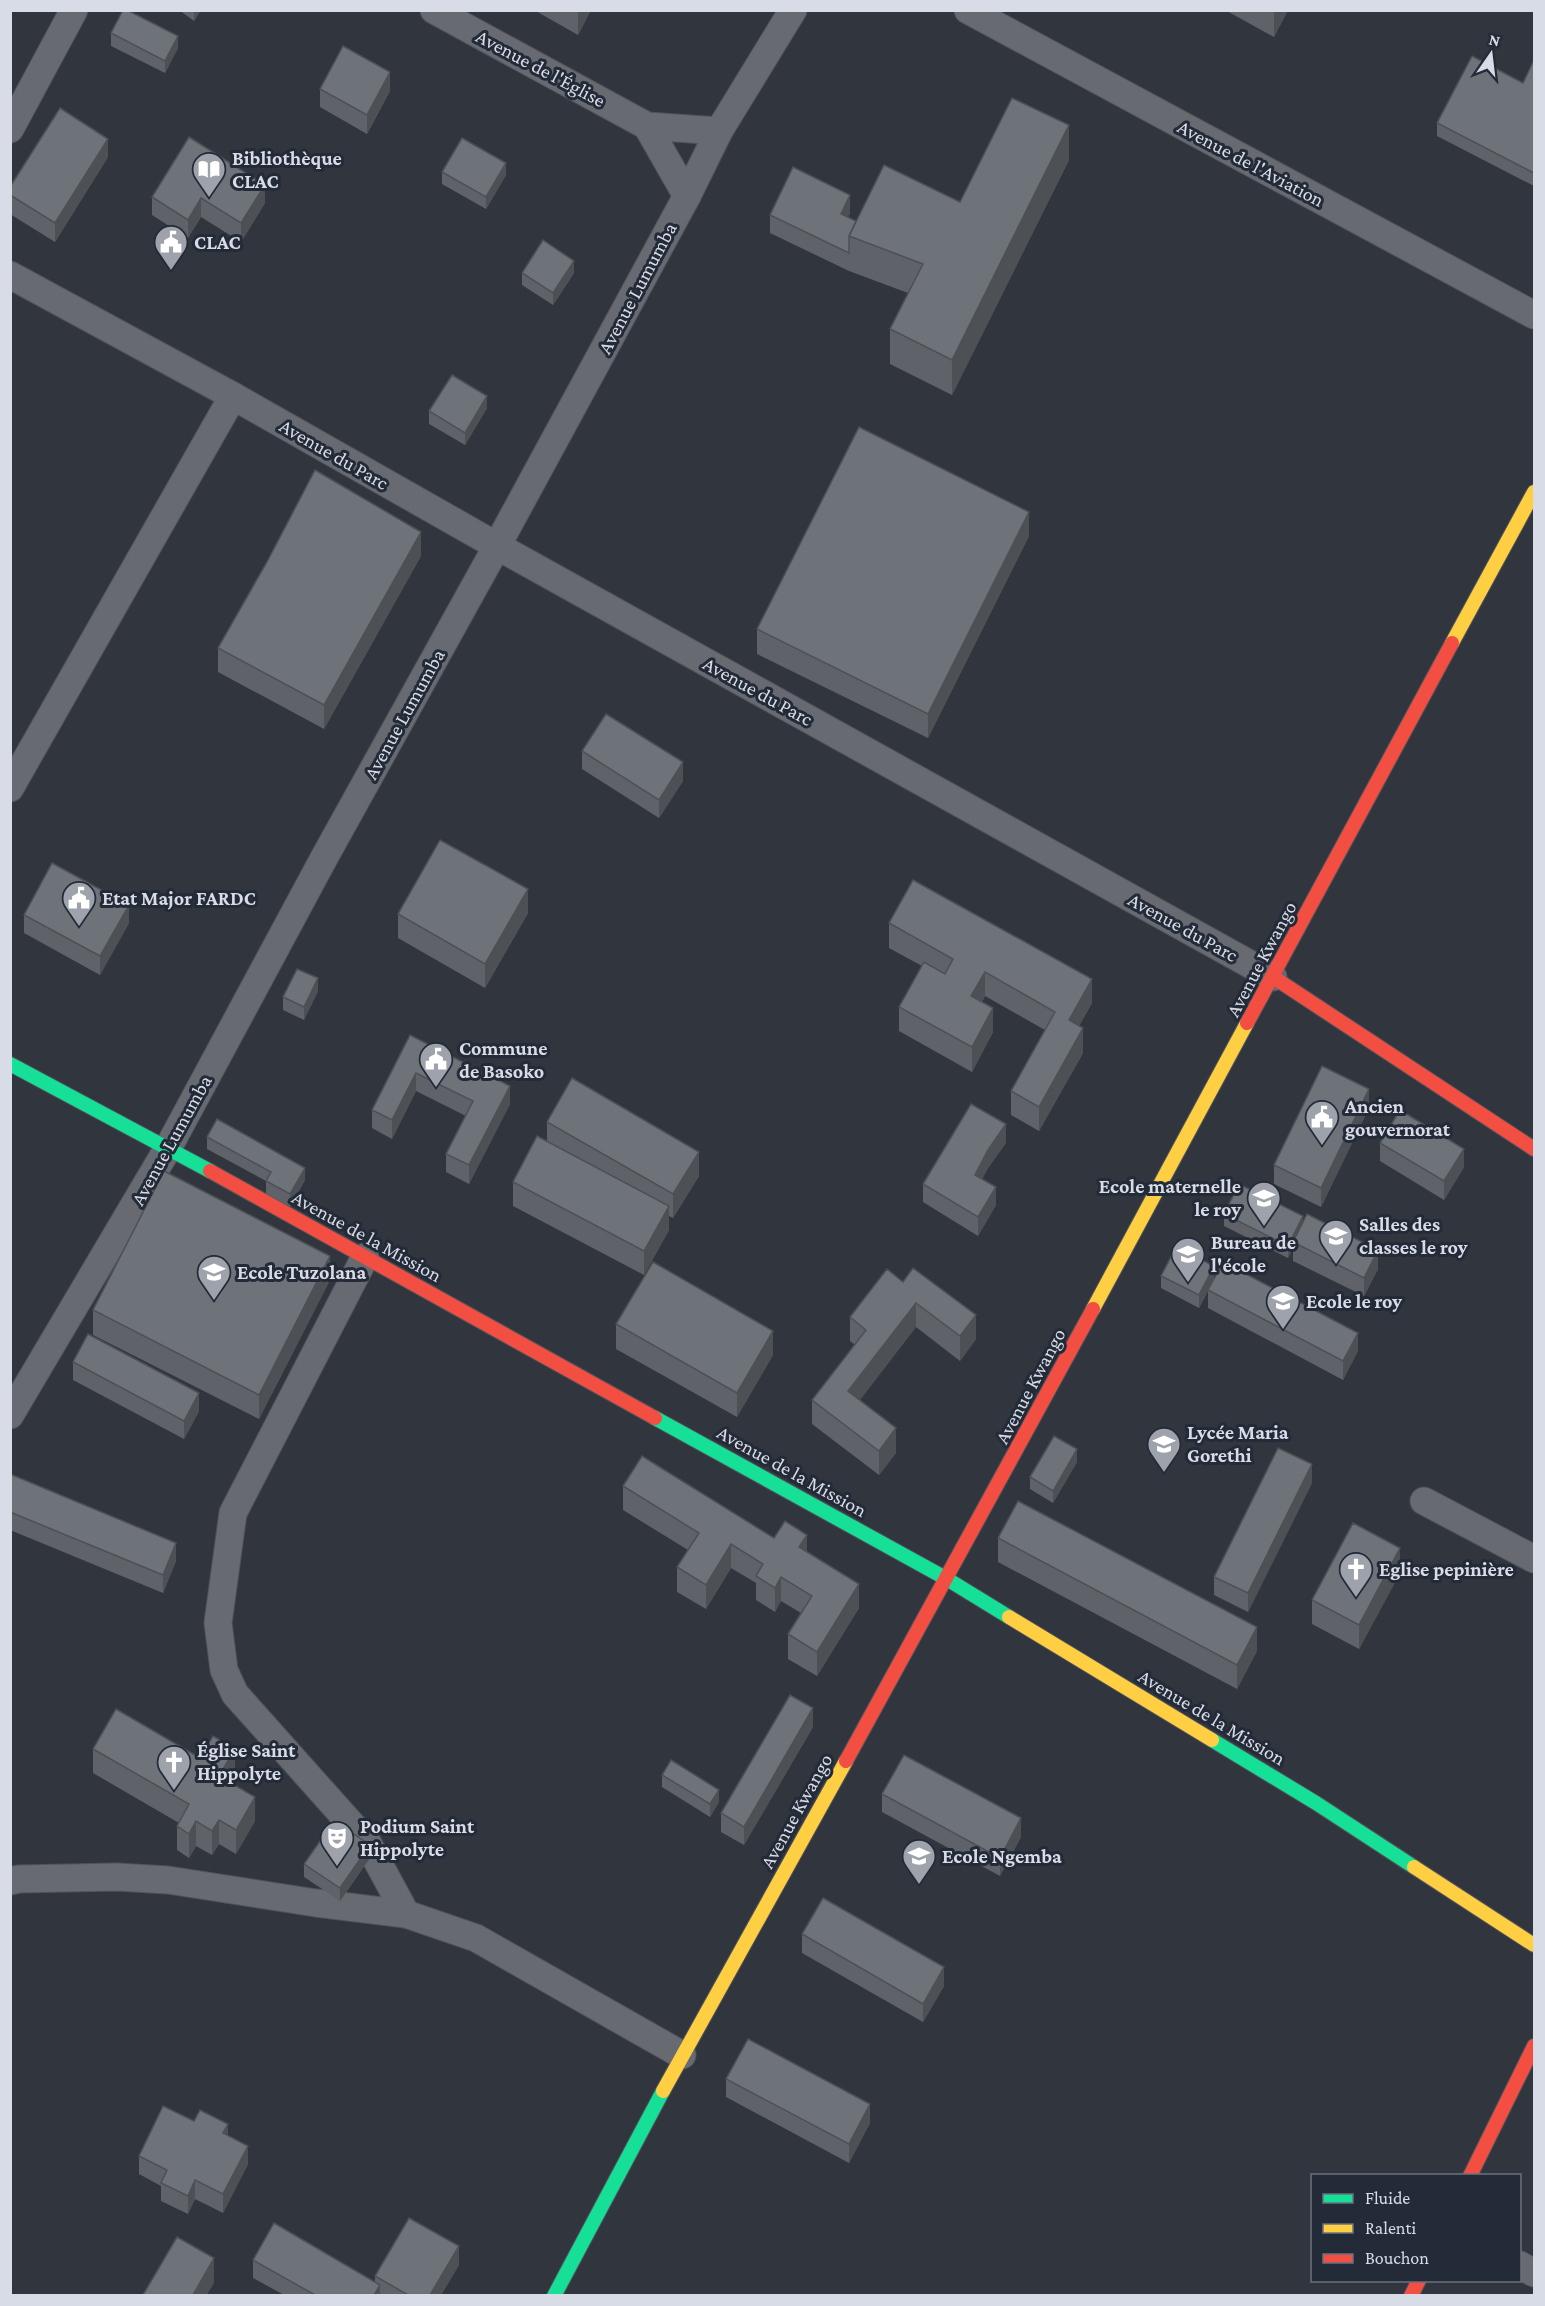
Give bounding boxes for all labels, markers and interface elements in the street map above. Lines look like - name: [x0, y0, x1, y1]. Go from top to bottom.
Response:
- north arrow: [1461, 24, 1521, 84]
- street label: Avenue de l'Église: [472, 25, 609, 112]
- text: N: [1487, 30, 1502, 50]
- street label: Avenue de l'Aviation: [1174, 115, 1328, 211]
- place label: Bibliothèque CLAC: [232, 147, 342, 192]
- library icon: Bibliothèque CLAC: [191, 151, 227, 198]
- street label: Avenue Lumumba: [593, 219, 681, 357]
- public building icon: CLAC: [153, 224, 189, 271]
- place label: CLAC: [194, 231, 241, 253]
- street label: Avenue du Parc: [276, 414, 393, 494]
- street label: Avenue Lumumba: [359, 645, 449, 783]
- street label: Avenue du Parc: [700, 652, 817, 730]
- public building icon: Etat Major FARDC: [61, 880, 97, 927]
- place label: Etat Major FARDC: [102, 887, 256, 910]
- street label: Avenue du Parc: [1125, 888, 1242, 966]
- street label: Avenue Kwango: [1221, 898, 1302, 1021]
- place label: Commune de Basoko: [459, 1037, 547, 1082]
- public building icon: Commune de Basoko: [418, 1041, 454, 1088]
- street label: Avenue Lumumba: [126, 1071, 216, 1209]
- place label: Ancien gouvernorat: [1344, 1095, 1451, 1140]
- public building icon: Ancien gouvernorat: [1304, 1099, 1340, 1146]
- place label: Ecole maternelle le roy: [1099, 1175, 1241, 1220]
- school or university icon: Ecole maternelle le roy: [1246, 1180, 1282, 1227]
- street label: Avenue de la Mission: [288, 1186, 446, 1286]
- place label: Salles des classes le roy: [1359, 1213, 1468, 1258]
- school or university icon: Salles des classes le roy: [1318, 1218, 1354, 1265]
- place label: Bureau de l'école: [1211, 1231, 1296, 1276]
- school or university icon: Bureau de l'école: [1170, 1236, 1206, 1283]
- school or university icon: Ecole Tuzolana: [196, 1254, 232, 1301]
- place label: Ecole Tuzolana: [237, 1261, 366, 1283]
- school or university icon: Ecole le roy: [1265, 1283, 1301, 1330]
- place label: Ecole le roy: [1306, 1290, 1402, 1312]
- street label: Avenue Kwango: [990, 1325, 1071, 1448]
- street label: Avenue de la Mission: [713, 1421, 871, 1521]
- place label: Lycée Maria Gorethi: [1187, 1421, 1289, 1466]
- school or university icon: Lycée Maria Gorethi: [1146, 1426, 1182, 1473]
- church icon: Eglise pepinière: [1338, 1551, 1374, 1598]
- place label: Eglise pepinière: [1379, 1558, 1514, 1580]
- street label: Avenue de la Mission: [1135, 1664, 1290, 1770]
- place label: Église Saint Hippolyte: [197, 1739, 296, 1784]
- church icon: Église Saint Hippolyte: [156, 1744, 192, 1791]
- street label: Avenue Kwango: [755, 1750, 837, 1873]
- place label: Podium Saint Hippolyte: [360, 1815, 475, 1860]
- theatre icon: Podium Saint Hippolyte: [319, 1820, 355, 1867]
- school or university icon: Ecole Ngemba: [901, 1838, 937, 1885]
- place label: Ecole Ngemba: [942, 1845, 1062, 1867]
- legend: [1311, 2174, 1521, 2282]
- text: Fluide: [1365, 2188, 1410, 2208]
- text: Ralenti: [1365, 2218, 1416, 2238]
- text: Bouchon: [1365, 2248, 1429, 2268]

